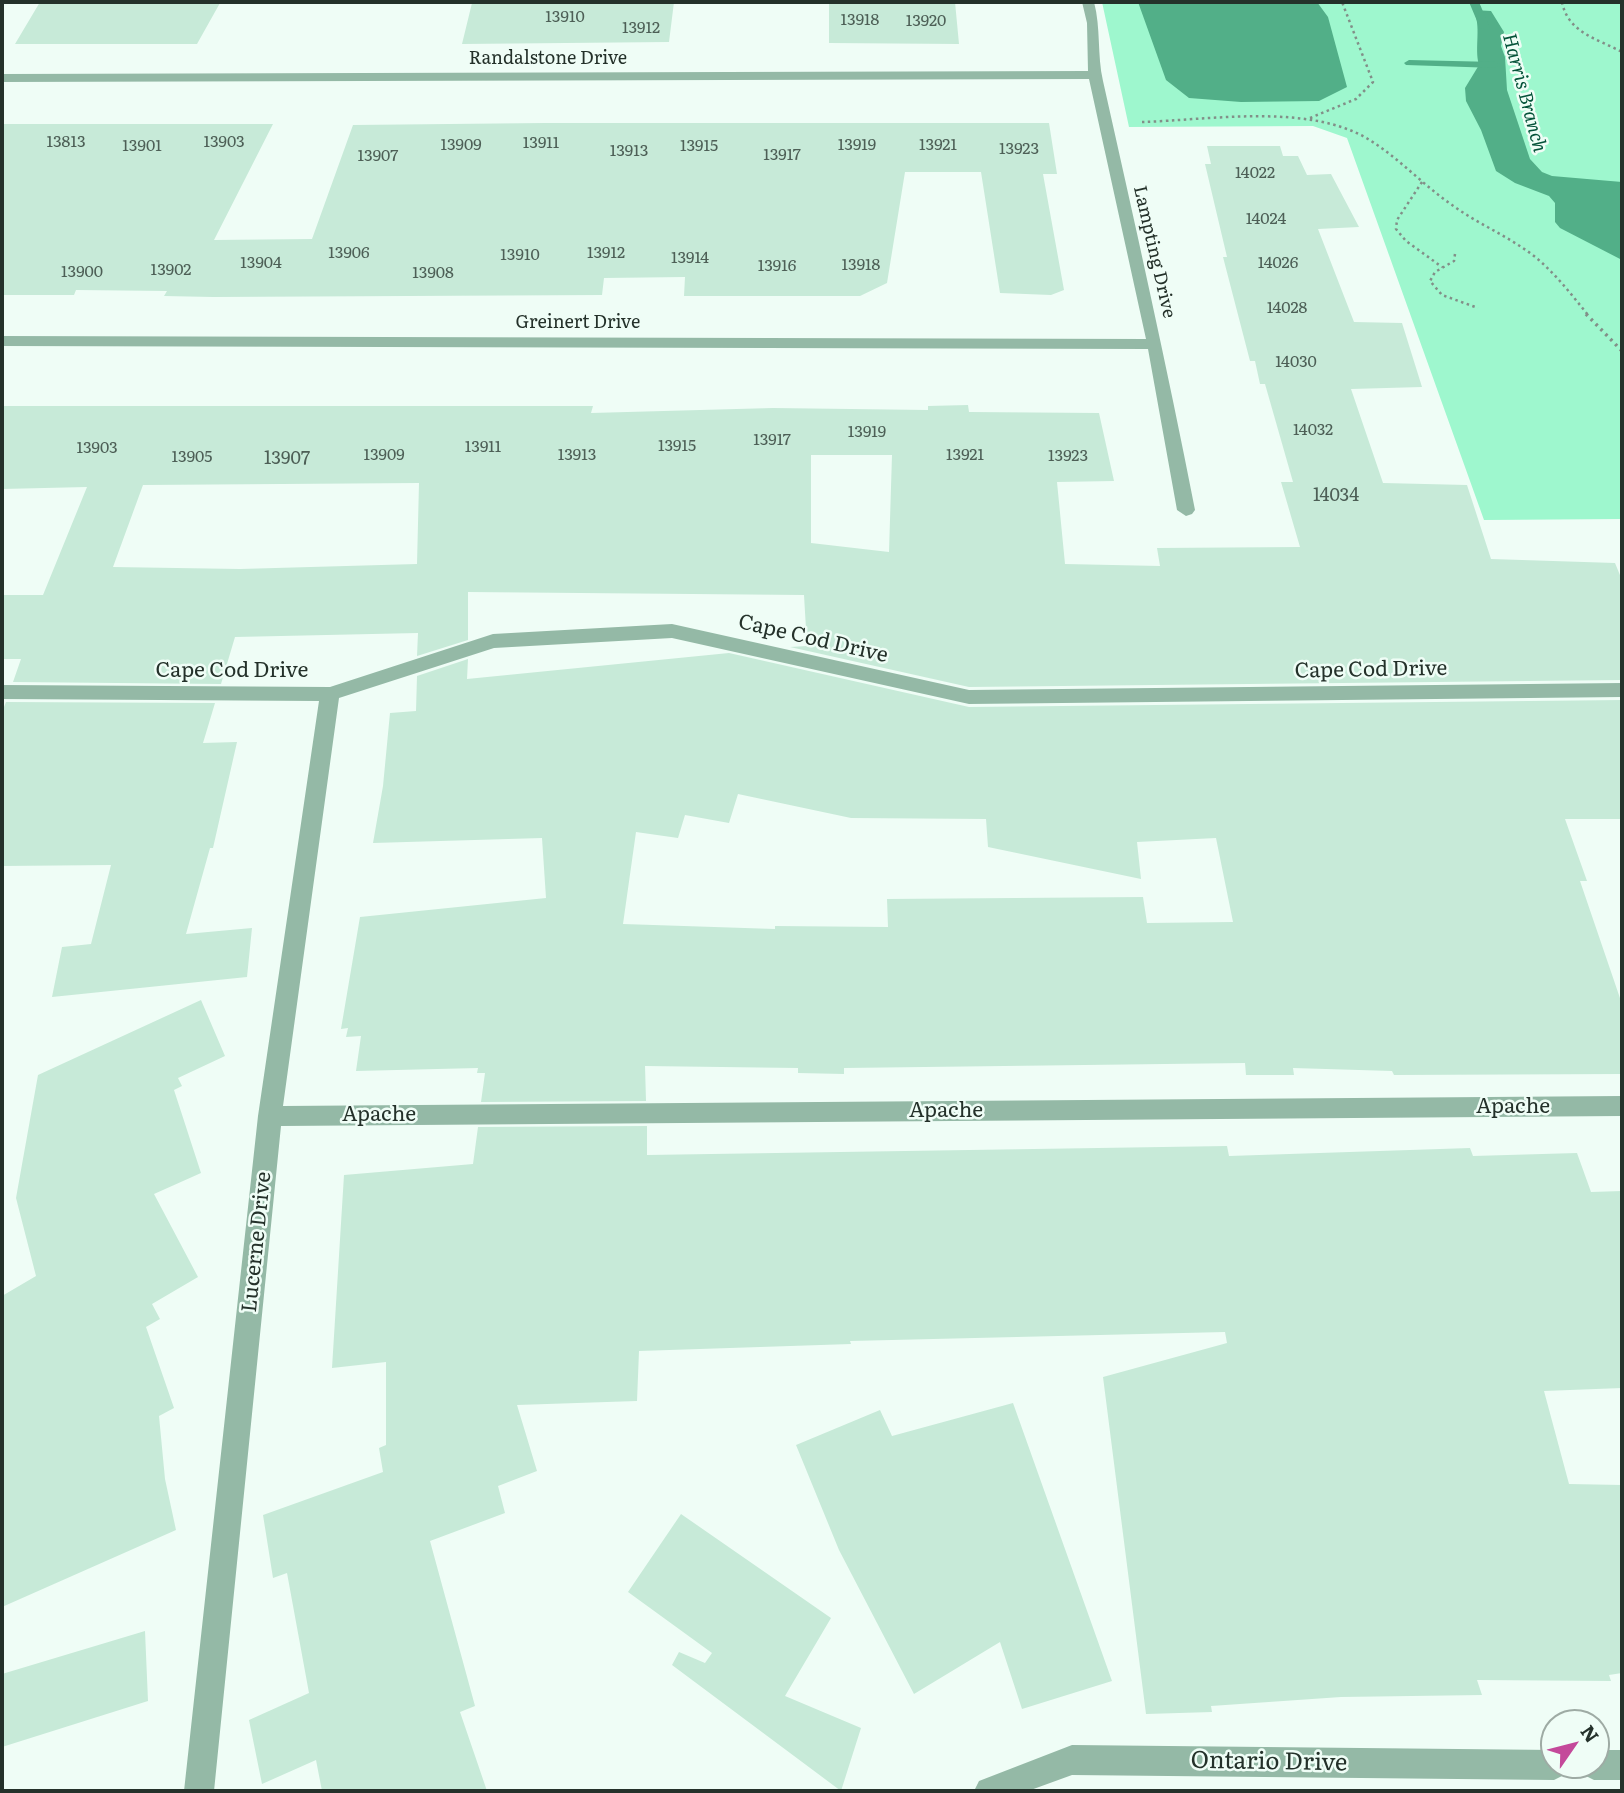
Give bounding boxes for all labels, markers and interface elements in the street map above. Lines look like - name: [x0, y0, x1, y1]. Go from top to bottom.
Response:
- house number: 13910: [545, 7, 585, 27]
- house number: 13918: [841, 10, 879, 30]
- house number: 13920: [906, 11, 946, 31]
- house number: 13912: [622, 18, 660, 38]
- water label: Harris Branch: [1497, 31, 1551, 155]
- street label: Randalstone Drive: [469, 48, 627, 70]
- house number: 13813: [46, 132, 86, 152]
- house number: 13903: [203, 132, 245, 152]
- house number: 13911: [523, 133, 559, 153]
- house number: 13909: [440, 135, 482, 155]
- house number: 13919: [838, 135, 876, 155]
- house number: 13921: [919, 135, 957, 155]
- house number: 13901: [122, 136, 162, 156]
- house number: 13915: [680, 136, 718, 156]
- house number: 13923: [999, 139, 1039, 159]
- house number: 13913: [610, 141, 648, 161]
- house number: 13917: [763, 145, 801, 165]
- house number: 13907: [358, 146, 398, 166]
- house number: 14022: [1235, 163, 1275, 183]
- street label: Lampting Drive: [1128, 184, 1180, 320]
- house number: 14024: [1246, 209, 1286, 229]
- house number: 13906: [328, 243, 370, 263]
- house number: 13912: [587, 243, 625, 263]
- house number: 13910: [500, 245, 540, 265]
- house number: 13914: [671, 248, 709, 268]
- house number: 13904: [240, 253, 282, 273]
- house number: 14026: [1258, 253, 1298, 273]
- house number: 13918: [842, 255, 880, 275]
- house number: 13916: [758, 256, 796, 276]
- house number: 13902: [151, 260, 191, 280]
- house number: 13900: [61, 262, 103, 282]
- house number: 13908: [412, 263, 454, 283]
- house number: 14028: [1267, 298, 1307, 318]
- street label: Greinert Drive: [516, 312, 640, 334]
- house number: 14030: [1275, 352, 1317, 372]
- house number: 14032: [1293, 420, 1333, 440]
- house number: 13919: [848, 422, 886, 442]
- house number: 13917: [753, 430, 791, 450]
- house number: 13915: [658, 436, 696, 456]
- house number: 13911: [465, 437, 501, 457]
- house number: 13903: [76, 438, 118, 458]
- house number: 13909: [363, 445, 405, 465]
- house number: 13913: [558, 445, 596, 465]
- house number: 13921: [946, 445, 984, 465]
- house number: 13923: [1048, 446, 1088, 466]
- house number: 13905: [172, 447, 212, 467]
- house number: 13907: [264, 448, 310, 470]
- house number: 14034: [1313, 485, 1359, 507]
- street label: Cape Cod Drive: [736, 610, 890, 668]
- street label: Cape Cod Drive: [1294, 656, 1448, 684]
- street label: Cape Cod Drive: [156, 658, 308, 684]
- street label: Apache: [1476, 1094, 1550, 1120]
- street label: Apache: [909, 1098, 983, 1124]
- street label: Apache: [342, 1102, 416, 1128]
- street label: Lucerne Drive: [237, 1170, 277, 1314]
- north arrow: [1540, 1709, 1610, 1779]
- text: N: [1575, 1719, 1607, 1748]
- street label: Ontario Drive: [1190, 1746, 1348, 1778]

